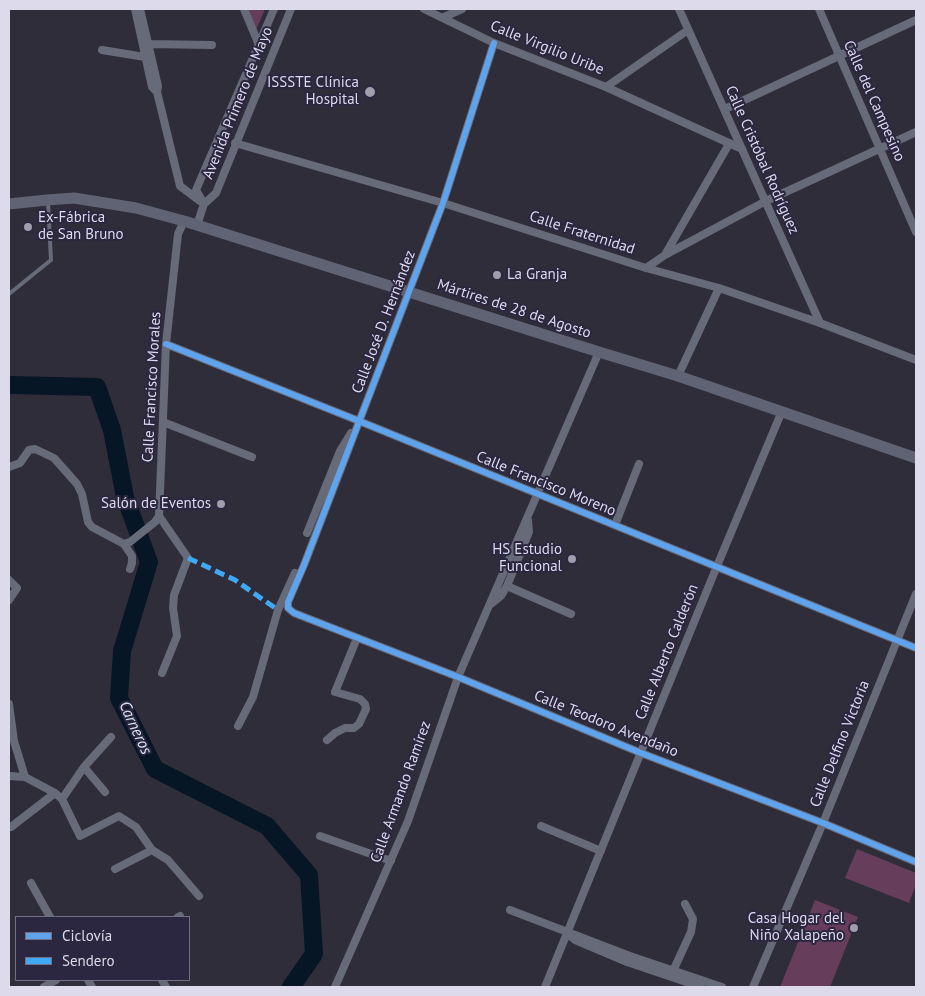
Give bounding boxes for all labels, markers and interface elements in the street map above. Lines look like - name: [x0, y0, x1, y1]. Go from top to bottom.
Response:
- street label: Calle Virgilio Uribe: [488, 17, 606, 79]
- street label: Avenida Primero de Mayo: [199, 24, 277, 182]
- street label: Calle del Campesino: [839, 38, 909, 164]
- place label: ISSSTE Clínica Hospital: [267, 74, 359, 109]
- street label: Calle Cristóbal Rodríguez: [721, 83, 803, 237]
- marker: ISSSTE Clínica Hospital: [363, 85, 377, 99]
- street label: Calle Fraternidad: [527, 207, 637, 259]
- place label: Ex-Fábrica de San Bruno: [38, 209, 123, 244]
- marker: Ex-Fábrica de San Bruno: [22, 221, 34, 233]
- street label: Calle José D. Hernández: [348, 248, 420, 396]
- place label: La Granja: [507, 266, 567, 284]
- marker: La Granja: [491, 269, 503, 281]
- street label: Mártires de 28 de Agosto: [435, 276, 593, 342]
- street label: Calle Francisco Morales: [139, 311, 165, 463]
- street label: Calle Francisco Moreno: [474, 448, 618, 520]
- place label: Salón de Eventos: [101, 495, 211, 513]
- marker: Salón de Eventos: [215, 498, 227, 510]
- place label: HS Estudio Funcional: [492, 541, 562, 576]
- marker: HS Estudio Funcional: [566, 553, 578, 565]
- street label: Calle Alberto Calderón: [632, 582, 702, 722]
- street label: Calle Delfino Victoria: [806, 678, 874, 810]
- street label: Calle Teodoro Avendaño: [531, 687, 681, 761]
- water label: Carneros: [114, 698, 156, 758]
- street label: Calle Armando Ramírez: [367, 719, 435, 865]
- place label: Casa Hogar del Niño Xalapeño: [748, 910, 844, 945]
- legend: [15, 916, 190, 981]
- marker: Casa Hogar del Niño Xalapeño: [848, 922, 860, 934]
- text: Ciclovía: [62, 926, 112, 945]
- text: Sendero: [62, 951, 115, 970]

